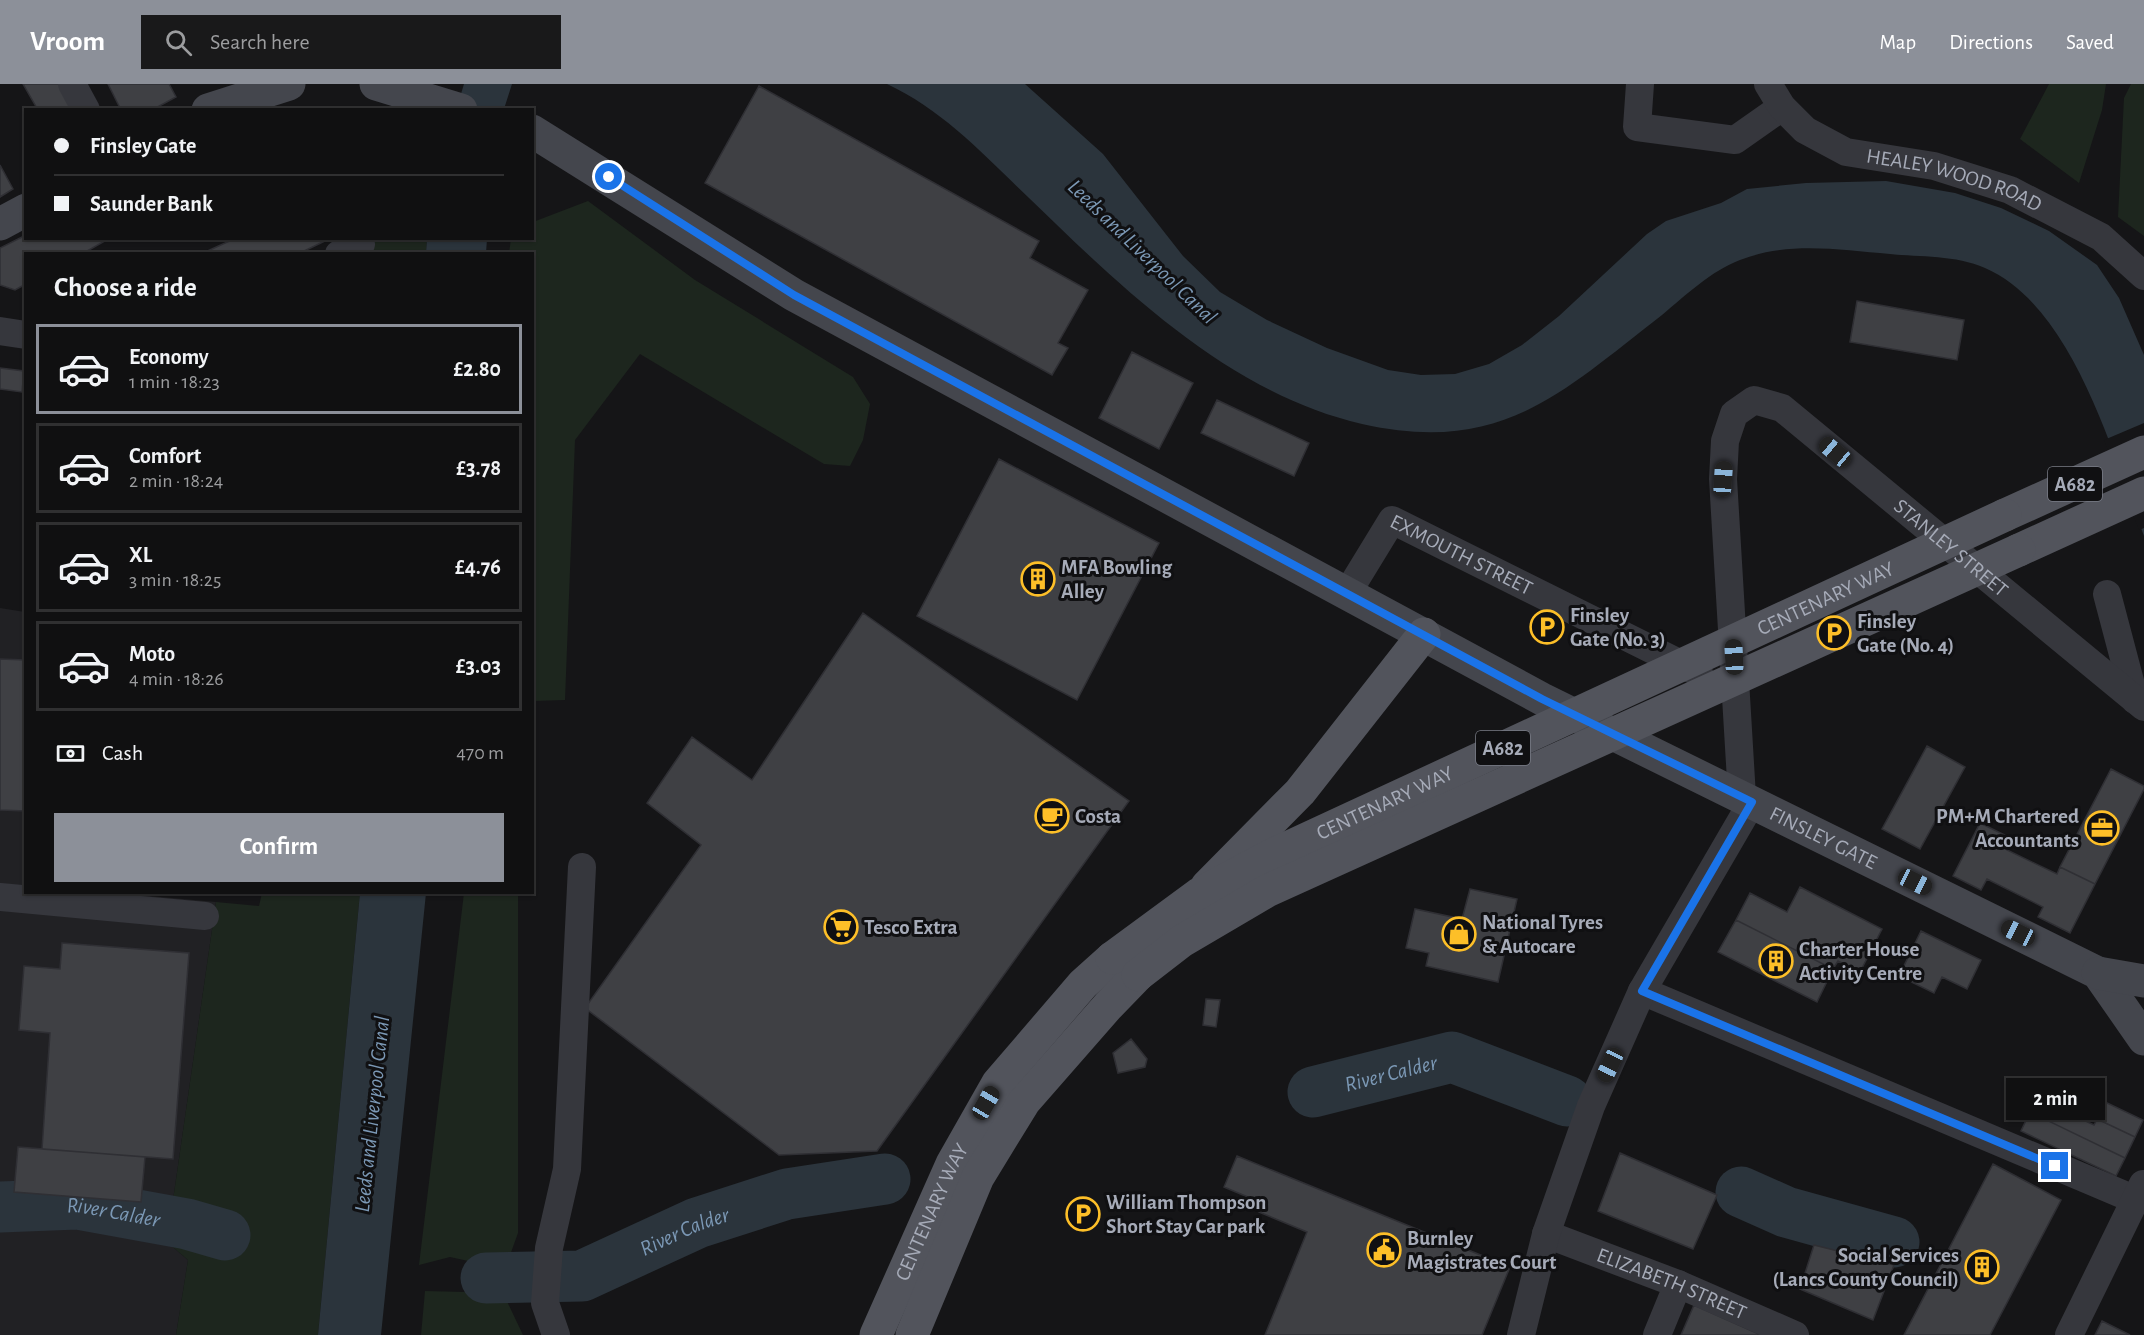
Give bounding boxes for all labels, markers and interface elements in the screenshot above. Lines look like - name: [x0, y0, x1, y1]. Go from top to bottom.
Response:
- search box: [141, 15, 561, 69]
- icon: search: [162, 26, 195, 59]
- text: Vroom: [30, 28, 105, 56]
- text: Search here: [210, 31, 310, 53]
- text: Map: [1880, 32, 1916, 53]
- text: Directions: [1949, 32, 2033, 53]
- text: Saved: [2066, 32, 2114, 53]
- text: Finsley Gate: [90, 135, 196, 157]
- street label: HEALEY WOOD ROAD: [1865, 145, 2045, 216]
- route start: [595, 163, 622, 190]
- water label: Leeds and Liverpool Canal: [1063, 175, 1221, 329]
- text: Saunder Bank: [90, 193, 213, 215]
- text: Choose a ride: [54, 274, 197, 301]
- icon: car: [57, 342, 111, 396]
- text: Economy: [129, 346, 209, 368]
- text: £2.80: [453, 358, 501, 380]
- text: 1 min · 18:23: [129, 372, 220, 392]
- car: [1815, 434, 1855, 470]
- icon: car: [57, 441, 111, 495]
- text: Comfort: [129, 445, 201, 467]
- text: £3.78: [456, 457, 501, 479]
- car: [1713, 460, 1733, 498]
- road number: A682: [2048, 467, 2102, 501]
- text: 2 min · 18:24: [129, 471, 223, 491]
- street label: STANLEY STREET: [1890, 495, 2012, 601]
- street label: EXMOUTH STREET: [1387, 511, 1536, 599]
- icon: car: [57, 540, 111, 594]
- text: XL: [129, 544, 152, 566]
- text: £4.76: [455, 556, 501, 578]
- place label: MFA Bowling Alley: [1061, 557, 1172, 602]
- street label: CENTENARY WAY: [1754, 558, 1897, 639]
- building icon: MFA Bowling Alley: [1020, 561, 1056, 597]
- text: 3 min · 18:25: [129, 570, 221, 590]
- place label: Finsley Gate (No. 3): [1570, 605, 1666, 650]
- parking icon: Finsley Gate (No. 3): [1529, 609, 1565, 645]
- place label: Finsley Gate (No. 4): [1857, 611, 1954, 656]
- parking icon: Finsley Gate (No. 4): [1816, 615, 1852, 651]
- icon: car: [57, 639, 111, 693]
- car: [1724, 639, 1744, 675]
- text: Moto: [129, 643, 175, 665]
- text: £3.03: [456, 655, 501, 677]
- text: 4 min · 18:26: [129, 669, 224, 689]
- road number: A682: [1476, 731, 1530, 765]
- icon: cash: [54, 737, 87, 770]
- text: Cash: [102, 742, 143, 764]
- text: 470 m: [456, 743, 504, 763]
- street label: CENTENARY WAY: [1313, 763, 1457, 844]
- cafe icon: Costa: [1034, 798, 1070, 834]
- street label: FINSLEY GATE: [1766, 803, 1880, 873]
- place label: Costa: [1075, 806, 1121, 827]
- place label: PM+M Chartered Accountants: [1936, 806, 2079, 851]
- office icon: PM+M Chartered Accountants: [2084, 810, 2120, 846]
- button: Confirm: [54, 813, 504, 882]
- car: [1895, 866, 1935, 898]
- supermarket icon: Tesco Extra: [823, 909, 859, 945]
- place label: National Tyres & Autocare: [1482, 912, 1603, 957]
- shop icon: National Tyres & Autocare: [1441, 916, 1477, 952]
- place label: Tesco Extra: [864, 917, 958, 938]
- car: [1998, 917, 2038, 949]
- place label: Charter House Activity Centre: [1799, 939, 1922, 984]
- building icon: Charter House Activity Centre: [1758, 943, 1794, 979]
- water label: Leeds and Liverpool Canal: [351, 1015, 394, 1214]
- car: [1594, 1045, 1626, 1085]
- water label: River Calder: [1342, 1051, 1440, 1096]
- callout: 2 min: [2006, 1079, 2104, 1121]
- car: [969, 1083, 1003, 1123]
- text: 2 min: [2033, 1089, 2078, 1109]
- street label: CENTENARY WAY: [892, 1140, 972, 1284]
- route end: [2041, 1152, 2068, 1179]
- place label: William Thompson Short Stay Car park: [1106, 1192, 1266, 1237]
- water label: River Calder: [66, 1194, 163, 1231]
- parking icon: William Thompson Short Stay Car park: [1065, 1196, 1101, 1232]
- water label: River Calder: [637, 1203, 733, 1260]
- place label: Burnley Magistrates Court: [1407, 1228, 1556, 1273]
- public building icon: Burnley Magistrates Court: [1366, 1232, 1402, 1268]
- street label: ELIZABETH STREET: [1594, 1244, 1749, 1323]
- place label: Social Services (Lancs County Council): [1773, 1245, 1959, 1290]
- building icon: Social Services (Lancs County Council): [1964, 1249, 2000, 1285]

